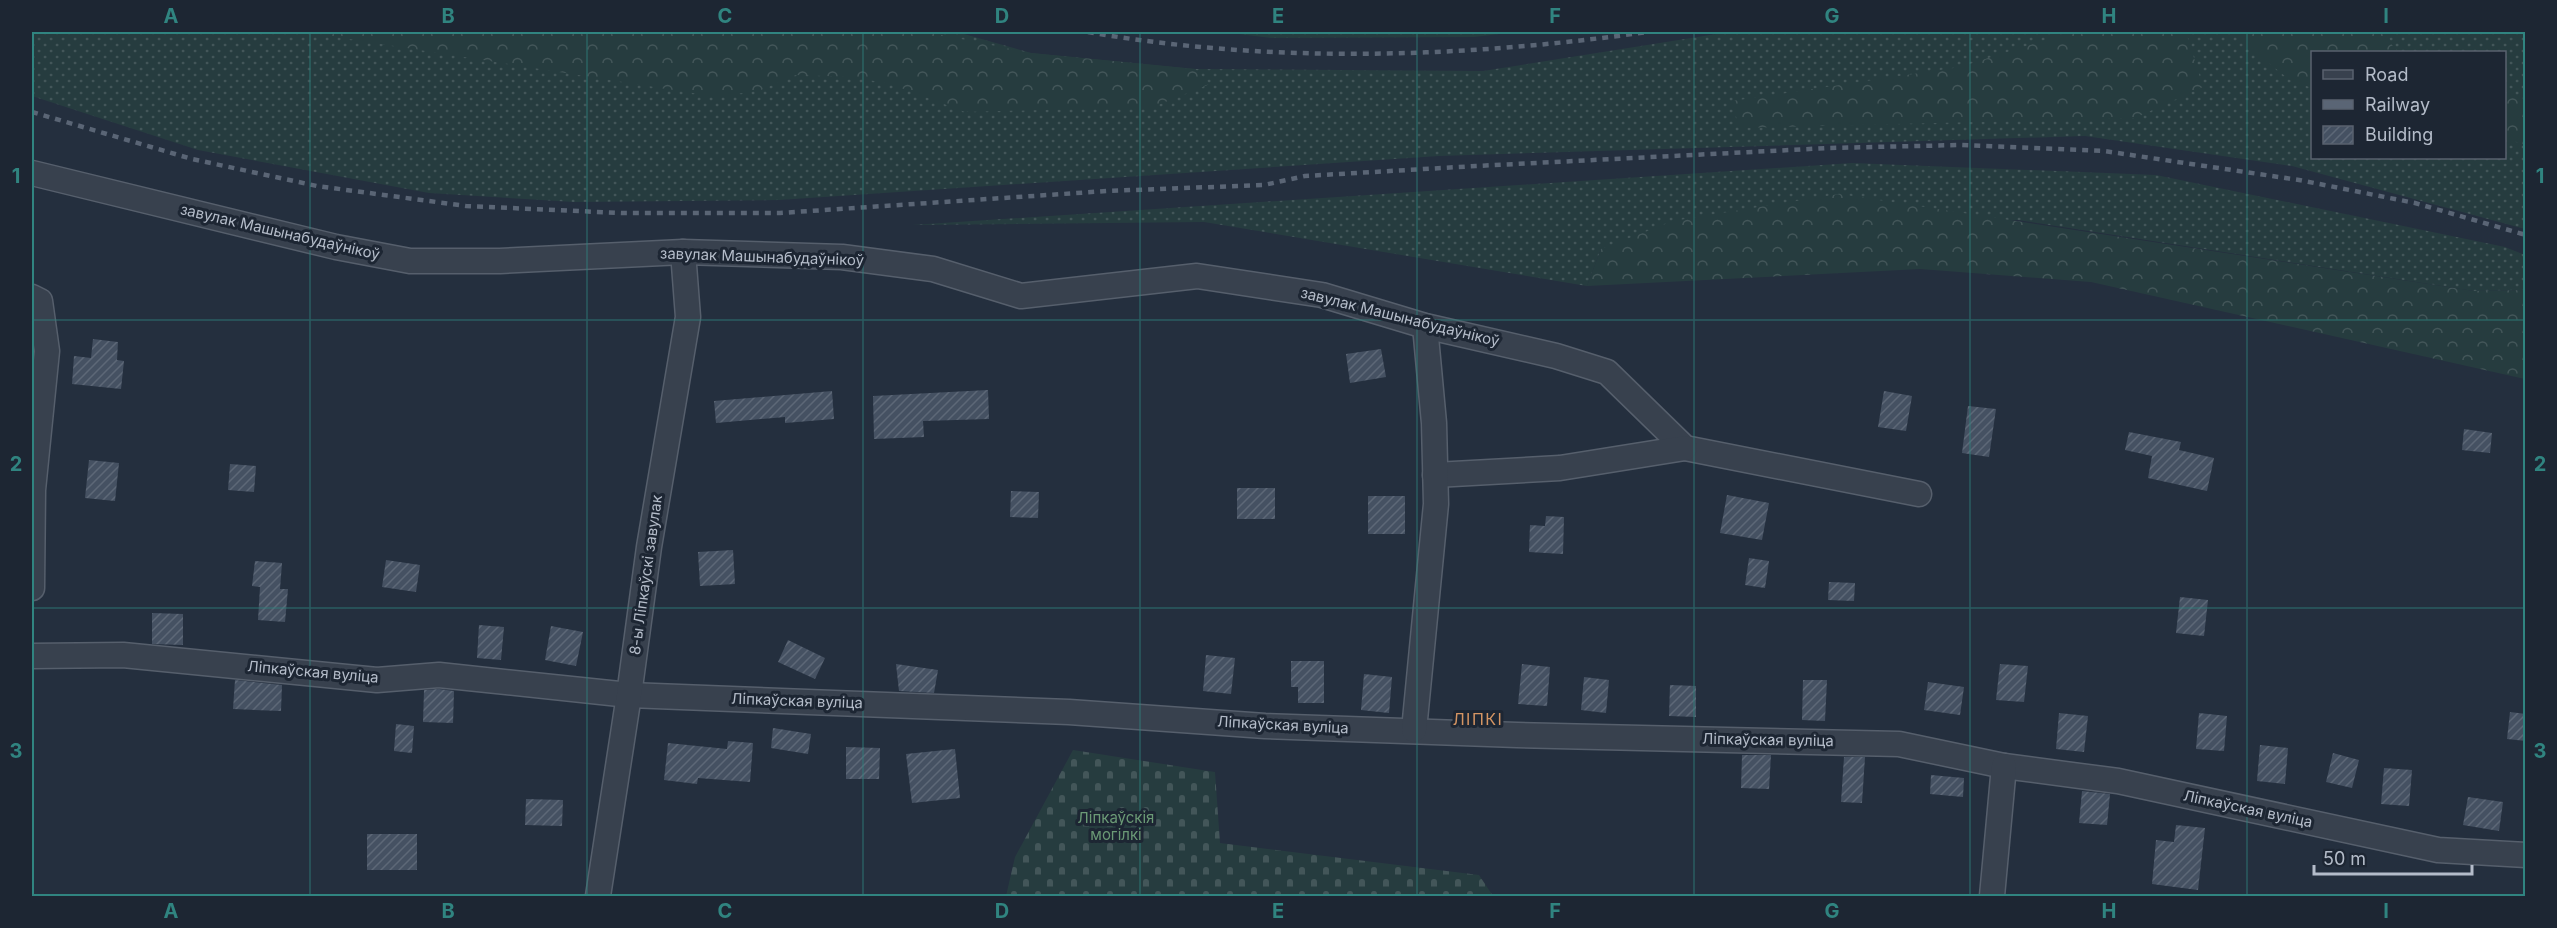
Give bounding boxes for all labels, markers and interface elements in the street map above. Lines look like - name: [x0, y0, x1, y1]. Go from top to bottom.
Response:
- text: A: [164, 4, 179, 28]
- text: B: [441, 4, 455, 28]
- text: C: [718, 4, 732, 28]
- text: D: [995, 4, 1009, 28]
- text: E: [1272, 4, 1284, 28]
- text: F: [1549, 4, 1561, 28]
- text: G: [1824, 4, 1840, 28]
- text: H: [2102, 4, 2116, 28]
- text: I: [2383, 4, 2389, 28]
- legend: [2311, 51, 2506, 159]
- text: Road: [2365, 64, 2408, 85]
- text: Railway: [2365, 94, 2430, 115]
- text: Building: [2365, 124, 2433, 145]
- text: 1: [12, 164, 20, 188]
- text: 1: [2536, 164, 2544, 188]
- street label: завулак Машынабудаўнікоў: [178, 199, 382, 264]
- street label: завулак Машынабудаўнікоў: [660, 243, 865, 270]
- street label: завулак Машынабудаўнікоў: [1299, 283, 1502, 351]
- text: 2: [10, 452, 22, 476]
- text: 2: [2534, 452, 2546, 476]
- street label: 8-ы Ліпкаўскі завулак: [625, 494, 666, 656]
- street label: Ліпкаўская вуліца: [247, 656, 379, 687]
- street label: Ліпкаўская вуліца: [731, 689, 863, 712]
- district label: ЛІПКІ: [1453, 709, 1503, 729]
- street label: Ліпкаўская вуліца: [1217, 712, 1349, 737]
- street label: Ліпкаўская вуліца: [1702, 729, 1834, 750]
- text: 3: [10, 739, 22, 763]
- text: 3: [2534, 739, 2546, 763]
- street label: Ліпкаўская вуліца: [2182, 786, 2314, 831]
- park label: Ліпкаўскія могілкі: [1078, 808, 1154, 844]
- scale bar: [2314, 838, 2472, 876]
- text: 50 m: [2323, 848, 2366, 869]
- text: A: [164, 899, 179, 923]
- text: B: [441, 899, 455, 923]
- text: C: [718, 899, 732, 923]
- text: D: [995, 899, 1009, 923]
- text: E: [1272, 899, 1284, 923]
- text: F: [1549, 899, 1561, 923]
- text: G: [1824, 899, 1840, 923]
- text: H: [2102, 899, 2116, 923]
- text: I: [2383, 899, 2389, 923]

